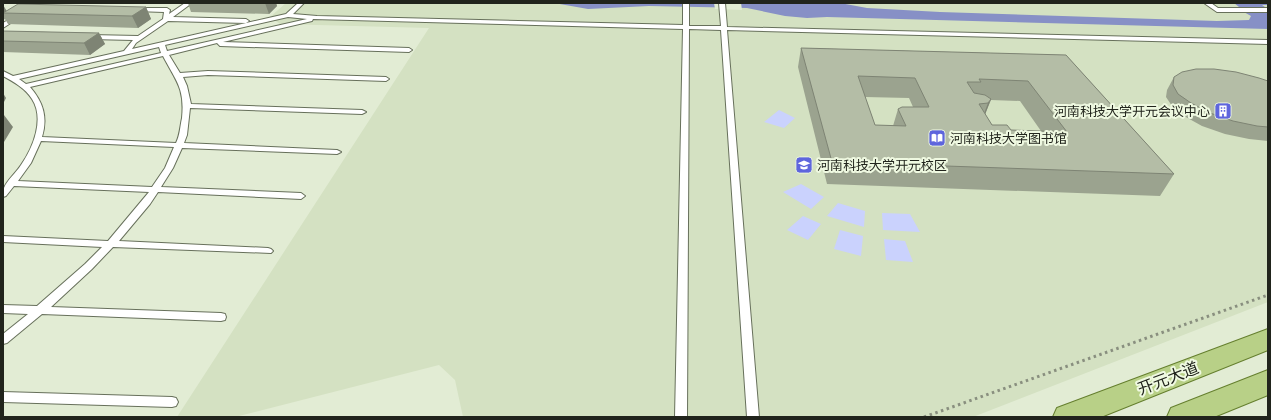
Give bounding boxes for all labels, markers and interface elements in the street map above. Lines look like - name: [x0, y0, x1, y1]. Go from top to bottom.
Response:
- building icon: 河南科技大学开元会议中心: [1213, 101, 1233, 121]
- place label: 河南科技大学开元会议中心: [1054, 104, 1210, 121]
- library icon: 河南科技大学图书馆: [927, 128, 947, 148]
- place label: 河南科技大学图书馆: [950, 131, 1067, 148]
- school or university icon: 河南科技大学开元校区: [794, 155, 814, 175]
- place label: 河南科技大学开元校区: [817, 158, 947, 175]
- street label: 开元大道: [1135, 359, 1202, 401]

